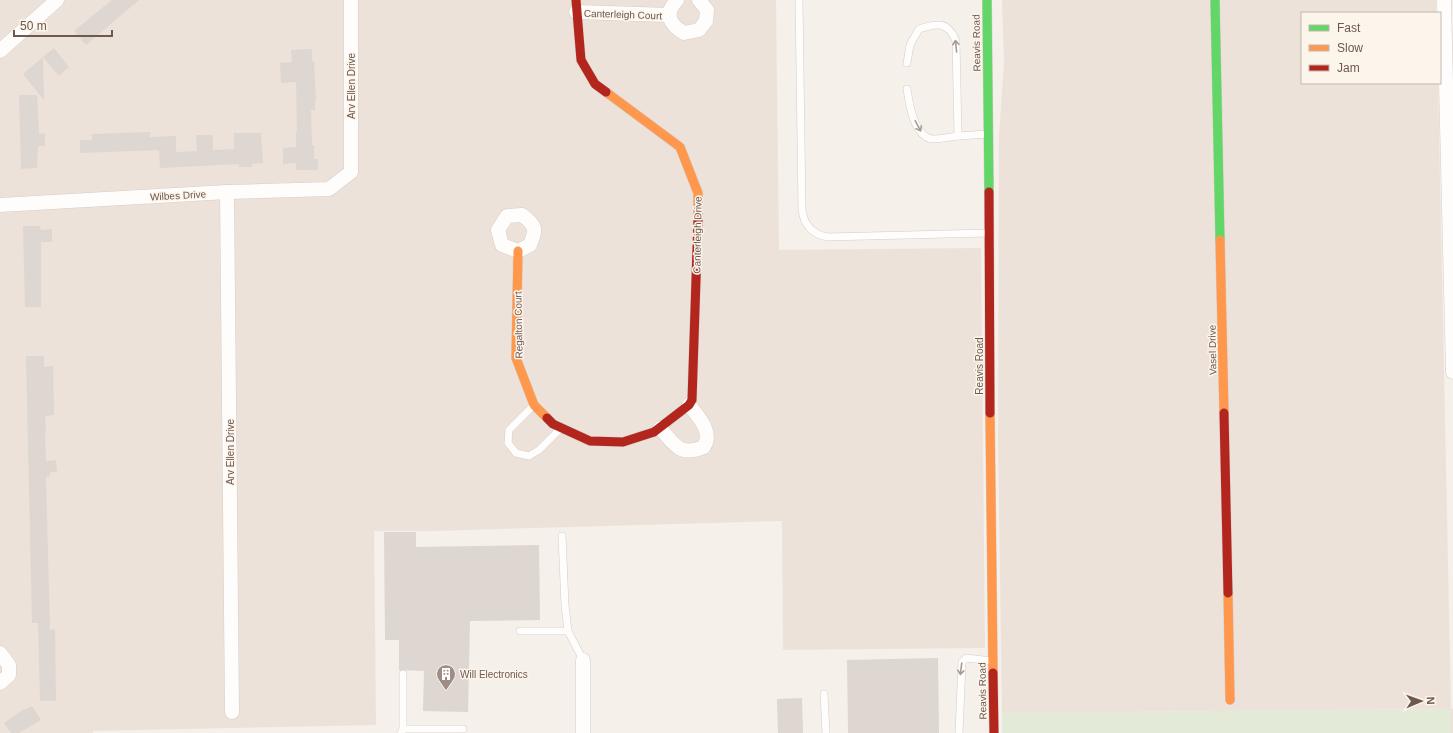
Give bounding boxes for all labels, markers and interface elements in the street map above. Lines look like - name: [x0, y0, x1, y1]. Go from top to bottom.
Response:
- street label: Canterleigh Court: [584, 8, 663, 21]
- scale bar: [14, 12, 112, 38]
- legend: [1301, 12, 1441, 84]
- street label: Reavis Road: [971, 14, 982, 72]
- text: 50 m: [20, 19, 47, 33]
- text: Fast: [1337, 21, 1361, 35]
- one-way arrow: [952, 40, 960, 53]
- text: Slow: [1337, 41, 1363, 55]
- street label: Arv Ellen Drive: [346, 53, 357, 119]
- text: Jam: [1337, 61, 1360, 75]
- one-way arrow: [914, 120, 922, 132]
- street label: Wilbes Drive: [150, 189, 207, 202]
- street label: Canterleigh Drive: [691, 196, 704, 274]
- street label: Regalton Court: [512, 291, 525, 359]
- street label: Vasel Drive: [1207, 324, 1218, 375]
- street label: Reavis Road: [974, 337, 985, 395]
- street label: Arv Ellen Drive: [225, 419, 236, 485]
- one-way arrow: [957, 662, 965, 675]
- street label: Reavis Road: [977, 662, 988, 720]
- building icon: Will Electronics: [435, 663, 457, 691]
- place label: Will Electronics: [460, 669, 528, 680]
- north arrow: [1401, 681, 1441, 721]
- text: N: [1425, 696, 1437, 705]

